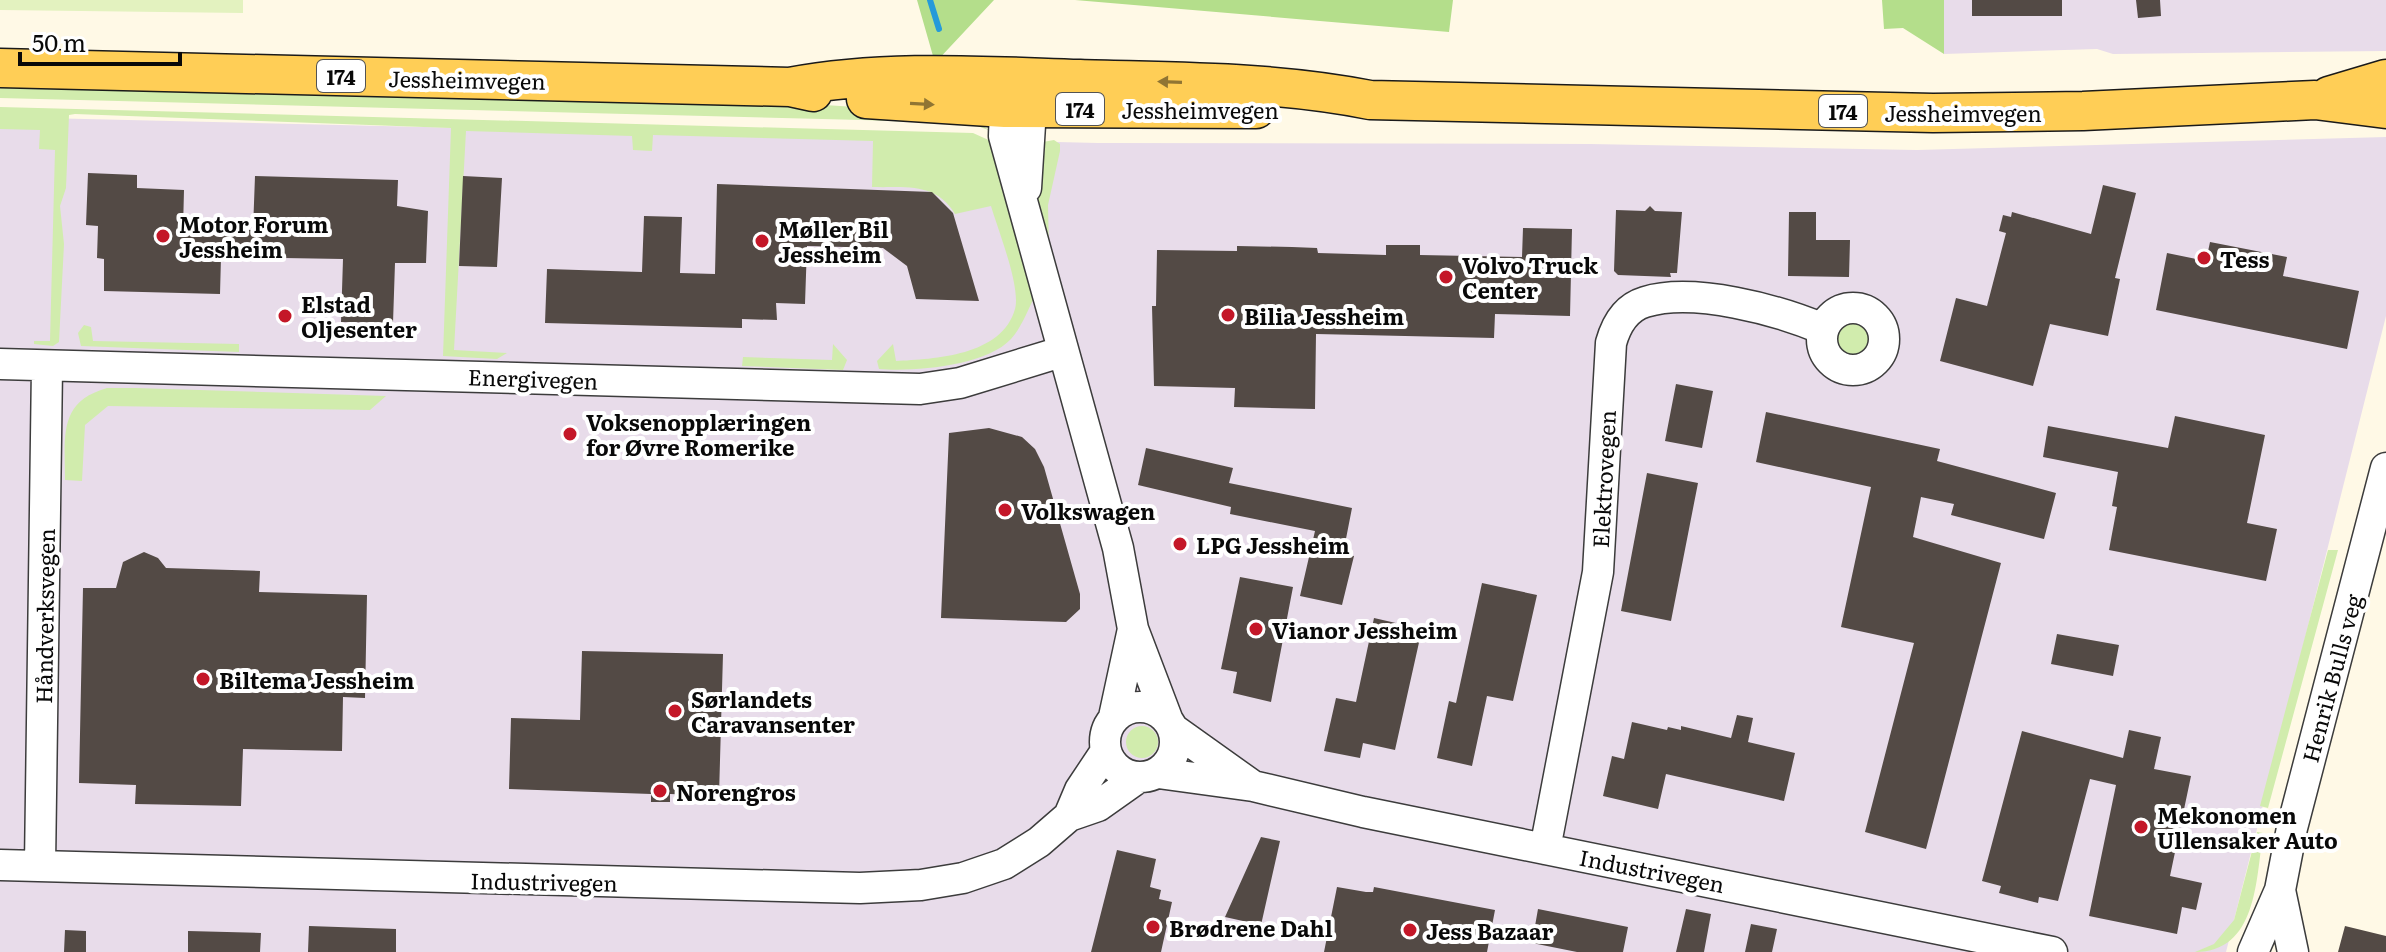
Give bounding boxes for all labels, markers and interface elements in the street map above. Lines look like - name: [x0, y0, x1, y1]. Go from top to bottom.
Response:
- scale bar: [20, 16, 180, 66]
- text: 50 m: [32, 24, 86, 59]
- road number: 174: [317, 60, 365, 92]
- street label: Jessheimvegen: [388, 61, 546, 97]
- one-way arrow: [1157, 75, 1182, 88]
- road number: 174: [1056, 93, 1104, 125]
- street label: Jessheimvegen: [1121, 93, 1279, 126]
- road number: 174: [1819, 95, 1867, 127]
- street label: Jessheimvegen: [1884, 96, 2042, 129]
- one-way arrow: [910, 97, 935, 110]
- place label: Motor Forum Jessheim: [179, 207, 329, 265]
- place label: Møller Bil Jessheim: [778, 212, 889, 270]
- marker: Motor Forum Jessheim: [154, 227, 172, 245]
- marker: Møller Bil Jessheim: [753, 232, 771, 250]
- place label: Tess: [2220, 242, 2269, 275]
- place label: Volvo Truck Center: [1462, 248, 1598, 306]
- marker: Tess: [2195, 249, 2213, 267]
- marker: Volvo Truck Center: [1437, 268, 1455, 286]
- place label: Elstad Oljesenter: [301, 287, 417, 345]
- place label: Bilia Jessheim: [1244, 299, 1404, 332]
- marker: Bilia Jessheim: [1219, 306, 1237, 324]
- marker: Elstad Oljesenter: [276, 307, 294, 325]
- street label: Energivegen: [467, 359, 599, 397]
- place label: Voksenopplæringen for Øvre Romerike: [586, 405, 811, 463]
- street label: Elektrovegen: [1583, 409, 1623, 549]
- marker: Voksenopplæringen for Øvre Romerike: [561, 425, 579, 443]
- place label: Volkswagen: [1021, 494, 1155, 527]
- marker: Volkswagen: [996, 501, 1014, 519]
- street label: Håndverksvegen: [26, 528, 62, 704]
- place label: LPG Jessheim: [1196, 528, 1350, 561]
- marker: LPG Jessheim: [1171, 535, 1189, 553]
- street label: Henrik Bulls veg: [2293, 589, 2370, 766]
- place label: Vianor Jessheim: [1272, 613, 1458, 646]
- marker: Vianor Jessheim: [1247, 620, 1265, 638]
- place label: Biltema Jessheim: [219, 663, 414, 696]
- marker: Biltema Jessheim: [194, 670, 212, 688]
- place label: Sørlandets Caravansenter: [691, 682, 855, 740]
- marker: Sørlandets Caravansenter: [666, 702, 684, 720]
- place label: Norengros: [676, 775, 796, 808]
- marker: Norengros: [651, 782, 669, 800]
- place label: Mekonomen Ullensaker Auto: [2157, 798, 2338, 856]
- marker: Mekonomen Ullensaker Auto: [2132, 818, 2150, 836]
- street label: Industrivegen: [1577, 840, 1727, 900]
- street label: Industrivegen: [470, 863, 618, 899]
- place label: Brødrene Dahl: [1169, 911, 1333, 944]
- place label: Jess Bazaar: [1426, 914, 1553, 947]
- marker: Brødrene Dahl: [1144, 918, 1162, 936]
- marker: Jess Bazaar: [1401, 921, 1419, 939]

